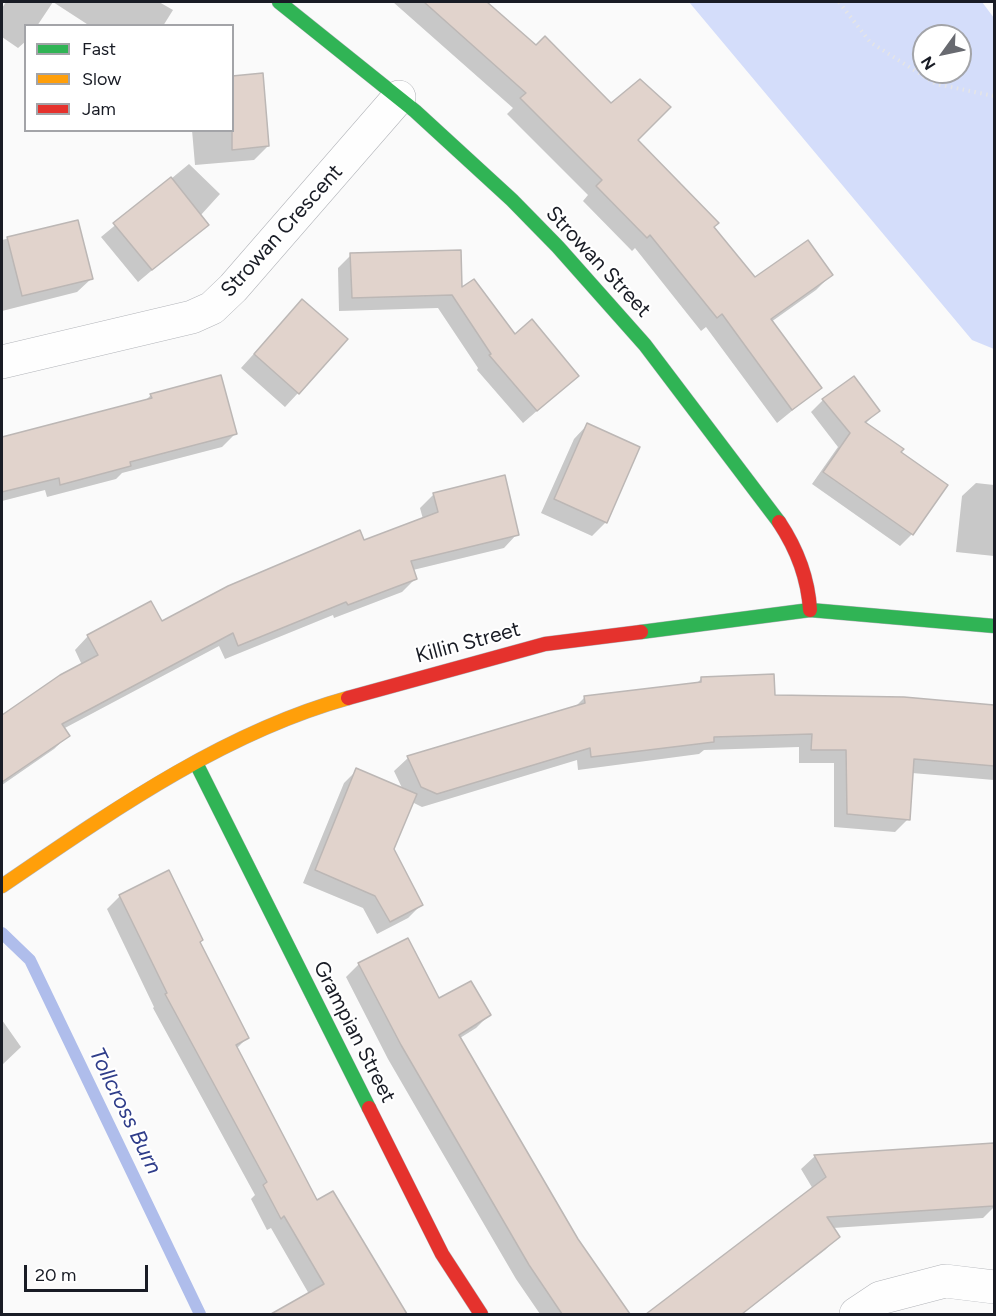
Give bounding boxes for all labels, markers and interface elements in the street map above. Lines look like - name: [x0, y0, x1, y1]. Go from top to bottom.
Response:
- legend: [24, 24, 234, 132]
- north arrow: [912, 24, 972, 84]
- text: Fast: [82, 38, 116, 60]
- text: N: [917, 53, 939, 73]
- text: Slow: [82, 68, 121, 90]
- text: Jam: [82, 98, 116, 120]
- street label: Strowan Crescent: [216, 160, 348, 302]
- street label: Strowan Street: [540, 201, 656, 323]
- street label: Killin Street: [413, 617, 523, 669]
- street label: Grampian Street: [308, 957, 400, 1107]
- water label: Tollcross Burn: [83, 1044, 167, 1178]
- scale bar: [27, 1253, 152, 1291]
- text: 20 m: [35, 1264, 76, 1286]

